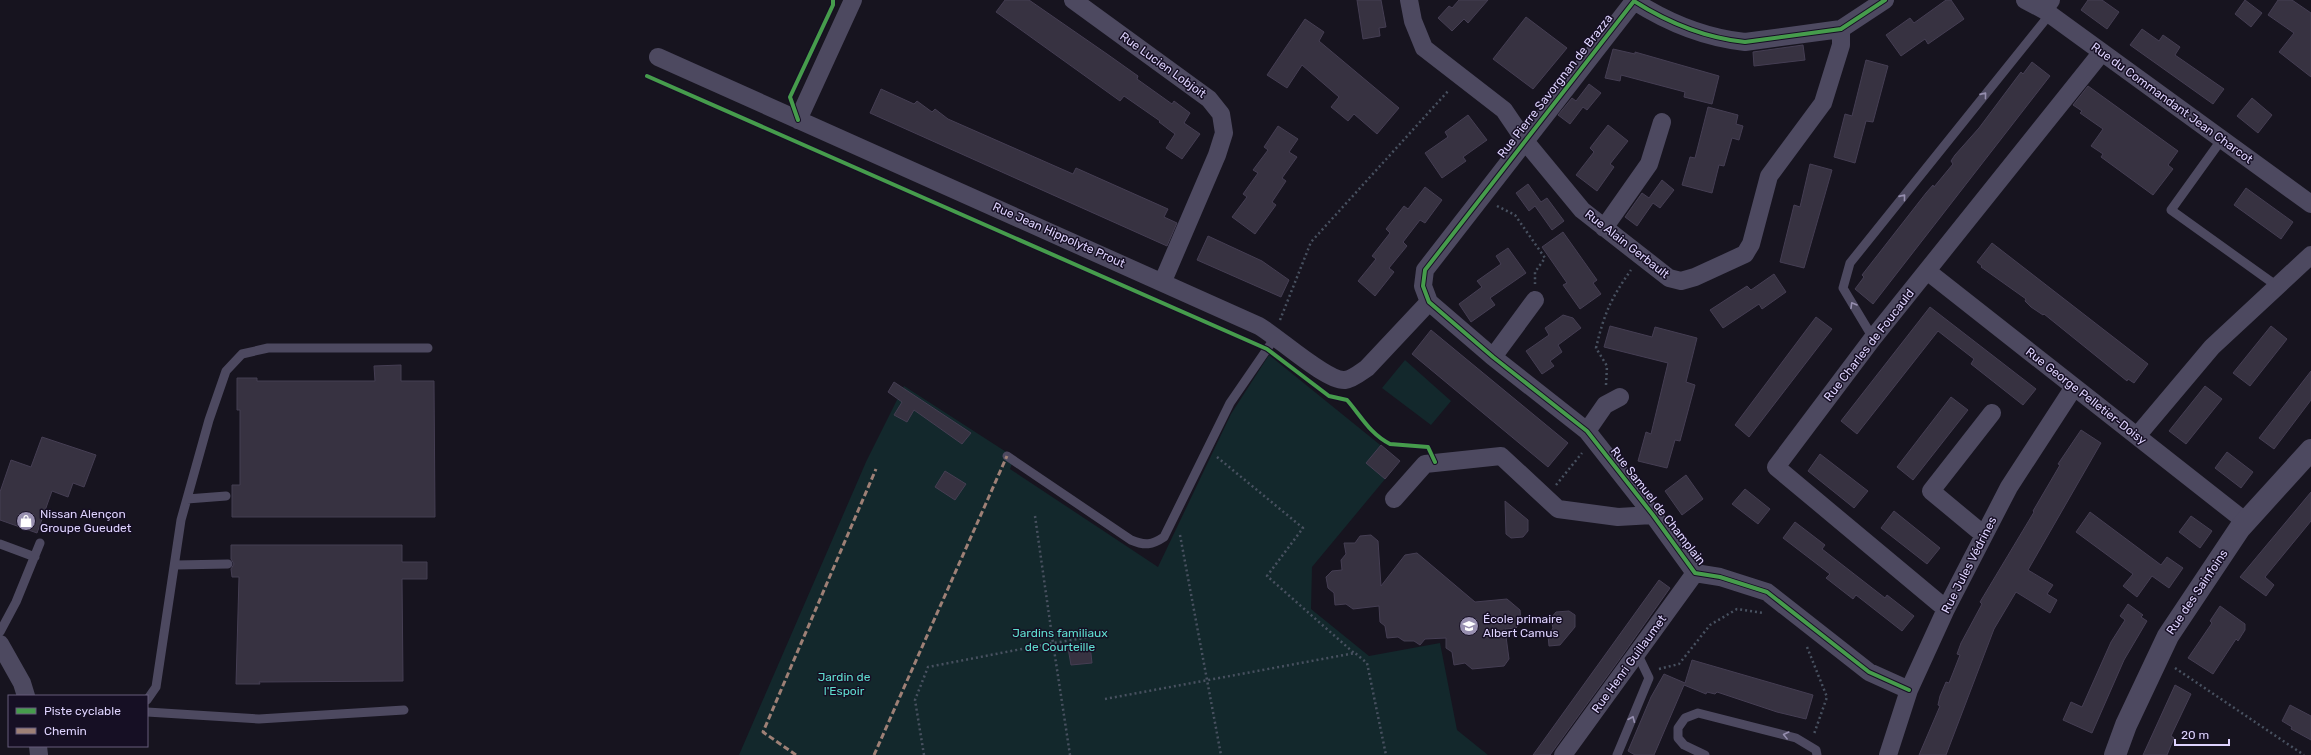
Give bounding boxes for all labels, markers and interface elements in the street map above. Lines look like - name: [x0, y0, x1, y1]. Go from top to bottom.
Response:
- street label: Rue Pierre Savorgnan de Brazza: [1495, 11, 1615, 161]
- street label: Rue Lucien Lobjoit: [1117, 29, 1209, 101]
- street label: Rue du Commandant Jean Charcot: [2088, 40, 2256, 167]
- one-way arrow: [1980, 93, 1987, 100]
- one-way arrow: [1898, 194, 1905, 201]
- street label: Rue Jean Hippolyte Prout: [991, 199, 1128, 271]
- street label: Rue Alain Gerbault: [1582, 207, 1672, 281]
- street label: Rue Charles de Foucauld: [1821, 286, 1917, 404]
- one-way arrow: [1850, 302, 1857, 309]
- street label: Rue George Pelletier-Doisy: [2023, 345, 2149, 448]
- street label: Rue Samuel de Champlain: [1608, 444, 1708, 568]
- place label: Nissan Alençon Groupe Gueudet: [40, 507, 132, 535]
- shop icon: Nissan Alençon Groupe Gueudet: [15, 510, 37, 532]
- street label: Rue Jules Védrines: [1939, 514, 1999, 616]
- street label: Rue des Sainfoins: [2163, 547, 2231, 637]
- place label: École primaire Albert Camus: [1483, 612, 1563, 640]
- street label: Rue Henri Guillaumet: [1589, 612, 1669, 716]
- school or university icon: École primaire Albert Camus: [1458, 615, 1480, 637]
- park label: Jardins familiaux de Courteille: [1012, 626, 1108, 654]
- park label: Jardin de l'Espoir: [818, 670, 871, 698]
- legend: [8, 695, 148, 747]
- text: Piste cyclable: [44, 704, 121, 718]
- one-way arrow: [1627, 716, 1635, 724]
- scale bar: [2175, 721, 2229, 747]
- text: Chemin: [44, 724, 87, 738]
- text: 20 m: [2181, 728, 2209, 742]
- one-way arrow: [1783, 732, 1789, 740]

